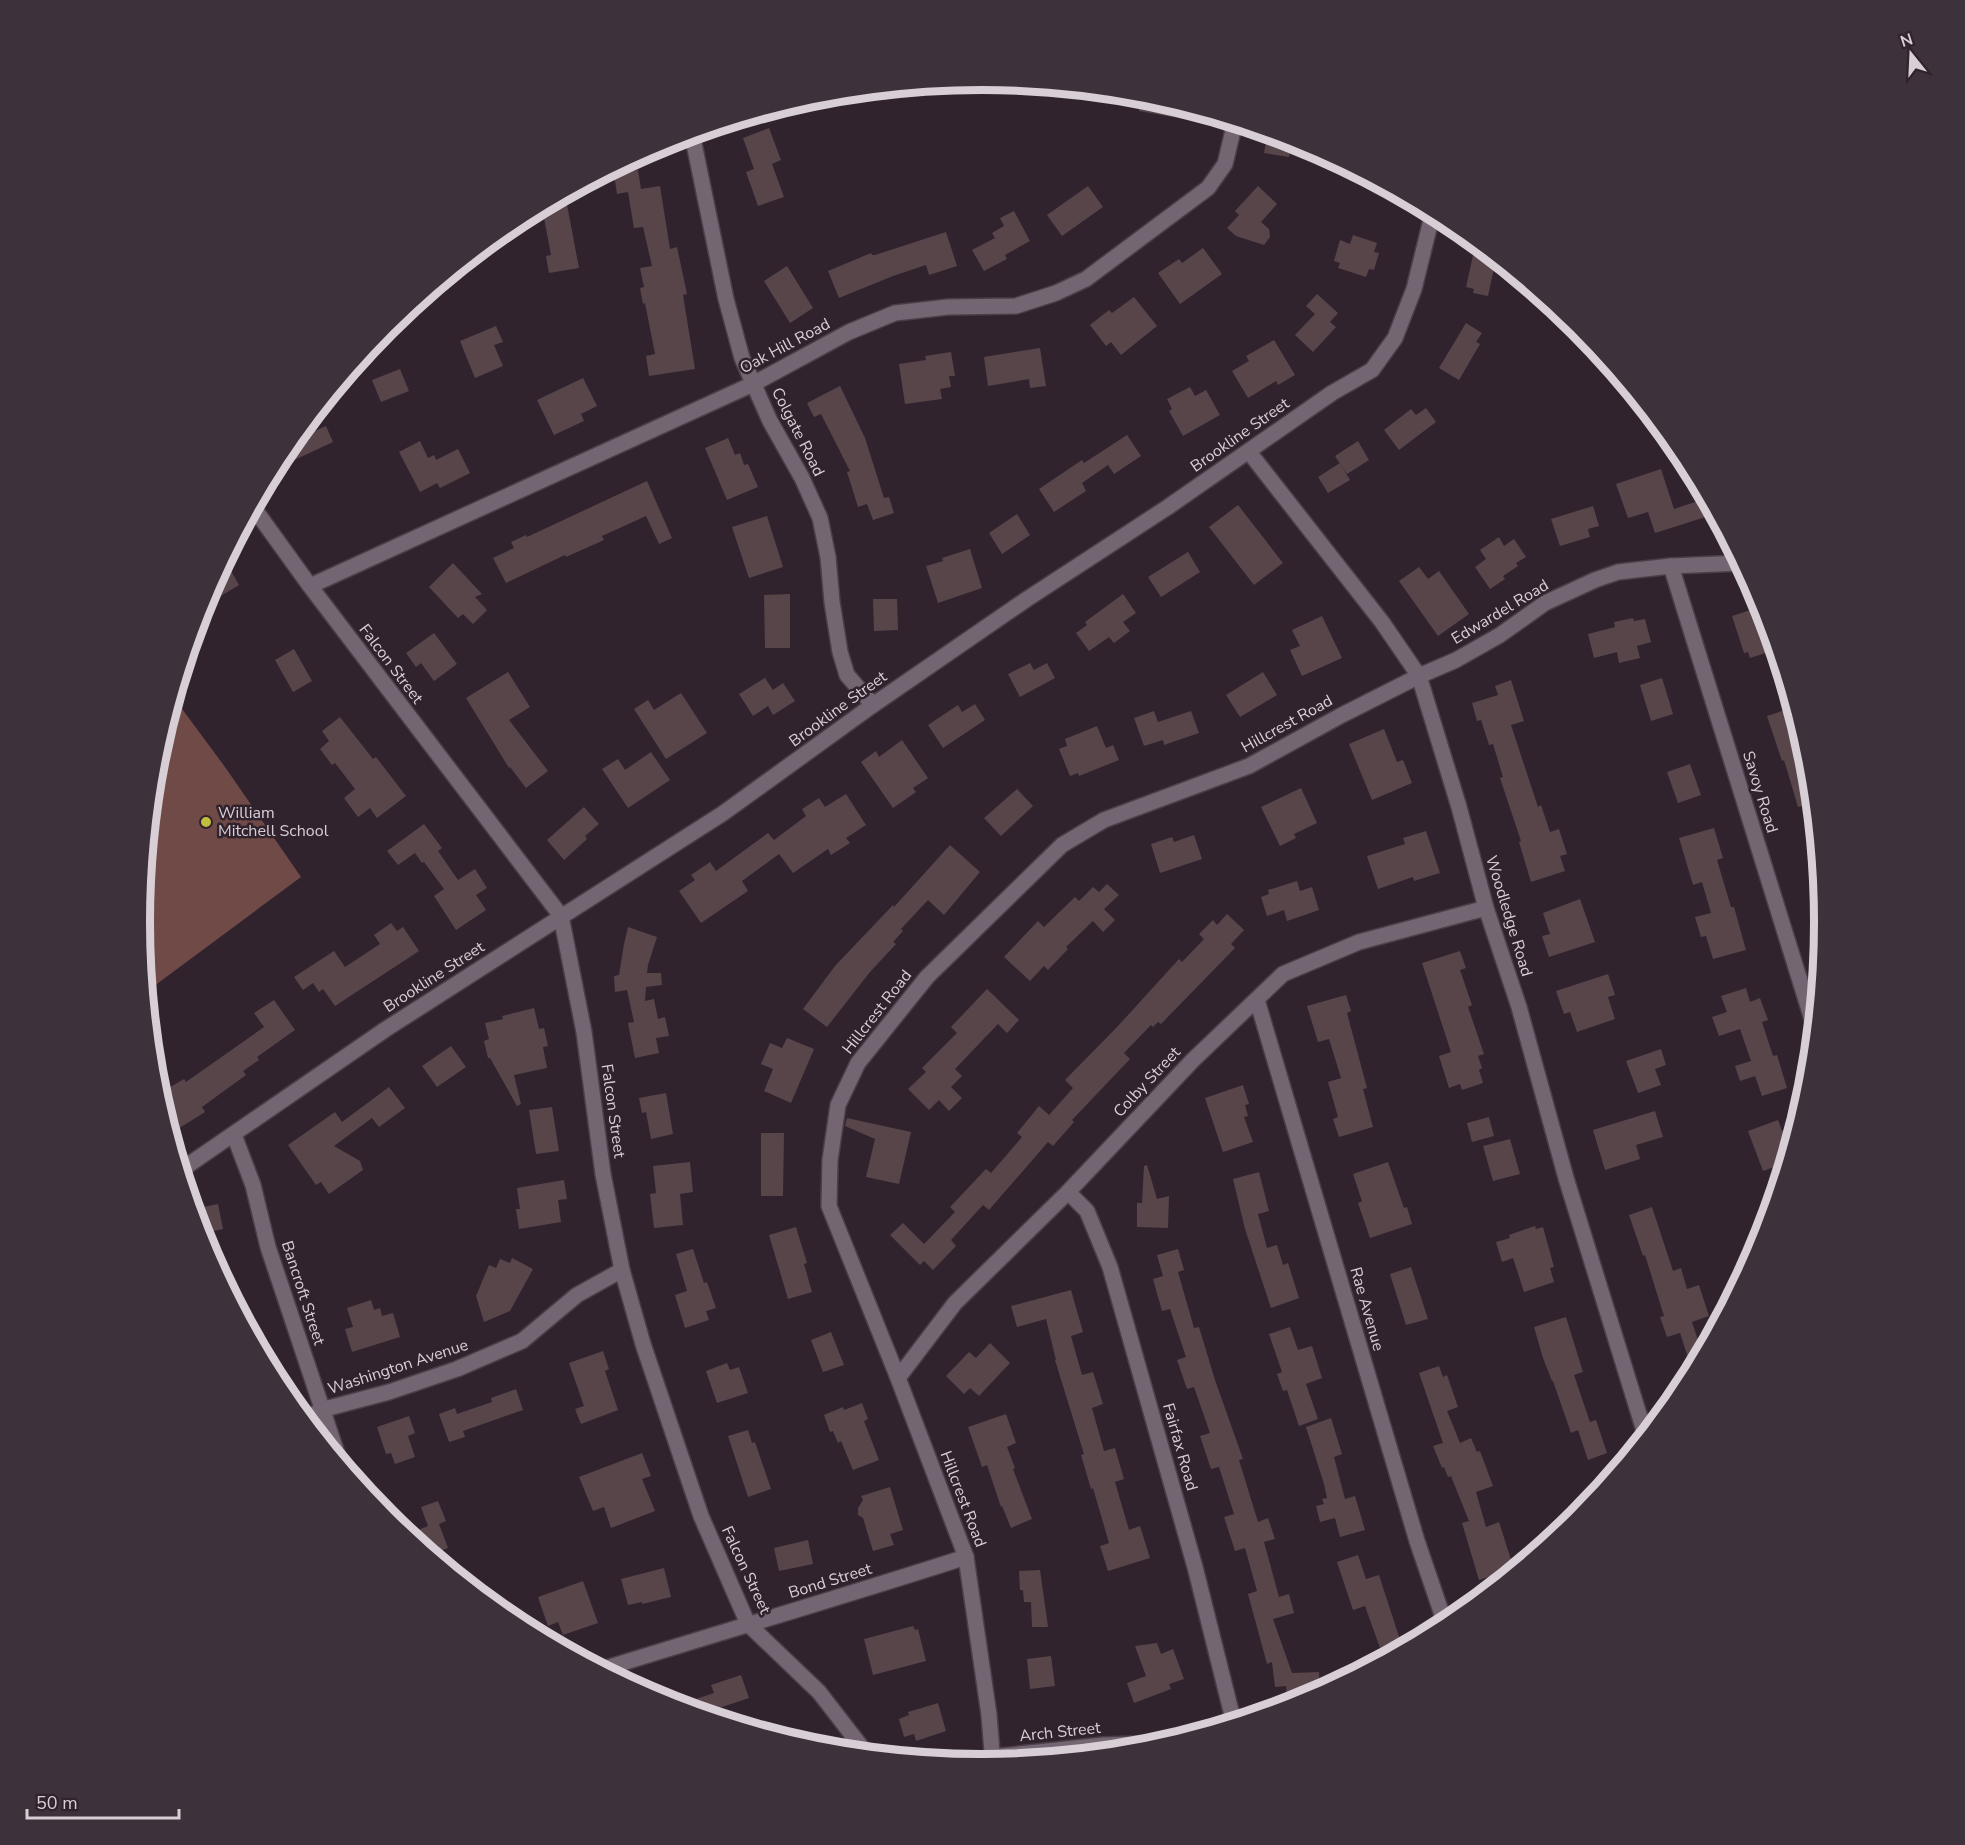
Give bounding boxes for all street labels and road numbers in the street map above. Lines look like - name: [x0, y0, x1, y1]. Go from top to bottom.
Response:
- street label: Oak Hill Road: [736, 313, 834, 379]
- street label: Colgate Road: [766, 384, 830, 480]
- street label: Brookline Street: [1186, 392, 1294, 477]
- street label: Edwardel Road: [1447, 574, 1553, 650]
- street label: Falcon Street: [354, 620, 428, 709]
- street label: Brookline Street: [785, 666, 892, 752]
- street label: Hillcrest Road: [1237, 690, 1337, 758]
- street label: Savoy Road: [1737, 748, 1783, 836]
- street label: Woodledge Road: [1480, 853, 1538, 979]
- street label: Brookline Street: [379, 936, 489, 1018]
- street label: Hillcrest Road: [837, 965, 917, 1059]
- street label: Colby Street: [1109, 1042, 1186, 1122]
- street label: Falcon Street: [596, 1063, 631, 1160]
- street label: Bancroft Street: [276, 1238, 330, 1348]
- street label: Rae Avenue: [1345, 1265, 1389, 1353]
- street label: Washington Avenue: [325, 1334, 471, 1400]
- street label: Fairfax Road: [1157, 1401, 1203, 1493]
- street label: Hillcrest Road: [935, 1448, 991, 1550]
- street label: Falcon Street: [716, 1522, 776, 1618]
- street label: Bond Street: [786, 1558, 875, 1604]
- street label: Arch Street: [1018, 1717, 1102, 1747]

